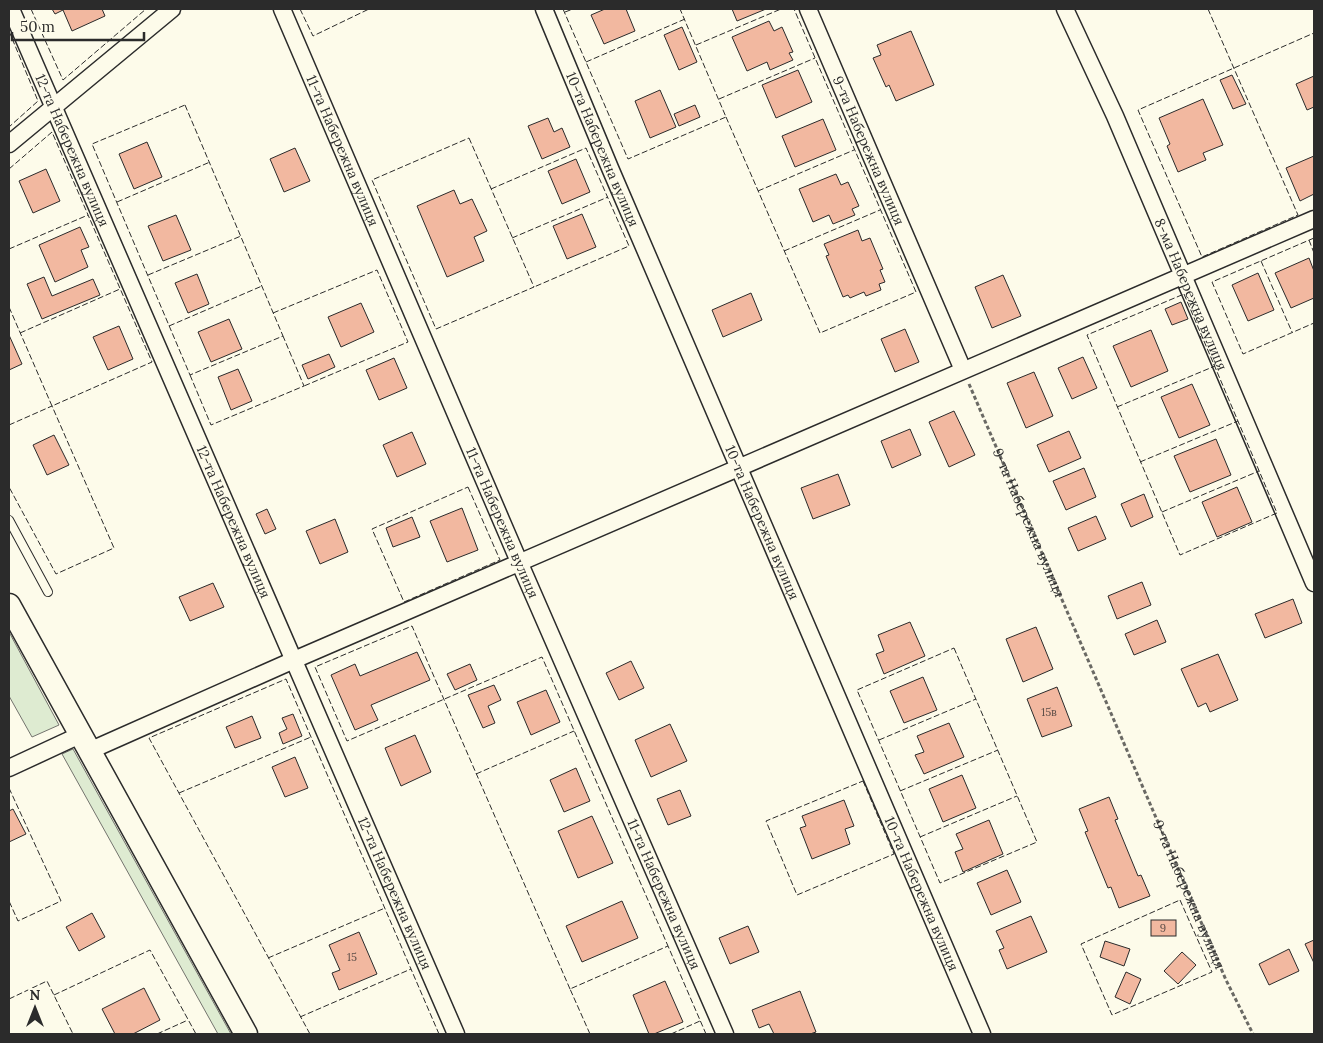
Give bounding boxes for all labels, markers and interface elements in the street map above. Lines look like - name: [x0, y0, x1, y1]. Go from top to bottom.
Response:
- scale bar: [12, 10, 145, 42]
- text: 50 m: [20, 17, 55, 36]
- street label: 10-та Набережна вулиця: [562, 69, 643, 229]
- street label: 12-та Набережна вулиця: [31, 71, 113, 229]
- street label: 11-та Набережна вулиця: [302, 72, 383, 229]
- street label: 9-та Набережна вулиця: [829, 73, 909, 228]
- street label: 8-ма Набережна вулиця: [1151, 216, 1231, 373]
- street label: 12-та Набережна вулиця: [193, 443, 275, 601]
- street label: 10-та Набережна вулиця: [721, 443, 803, 602]
- street label: 11-та Набережна вулиця: [462, 445, 543, 601]
- street label: 9-та Набережна вулиця: [989, 445, 1069, 600]
- house number: 15в: [1041, 705, 1057, 719]
- street label: 12-та Набережна вулиця: [354, 814, 436, 972]
- street label: 10-та Набережна вулиця: [881, 814, 963, 974]
- street label: 11-та Набережна вулиця: [623, 816, 705, 972]
- street label: 9-та Набережна вулиця: [1150, 817, 1228, 971]
- house number: 9: [1160, 921, 1166, 935]
- house number: 15: [347, 950, 357, 964]
- north arrow: [10, 983, 60, 1033]
- text: N: [30, 986, 41, 1004]

